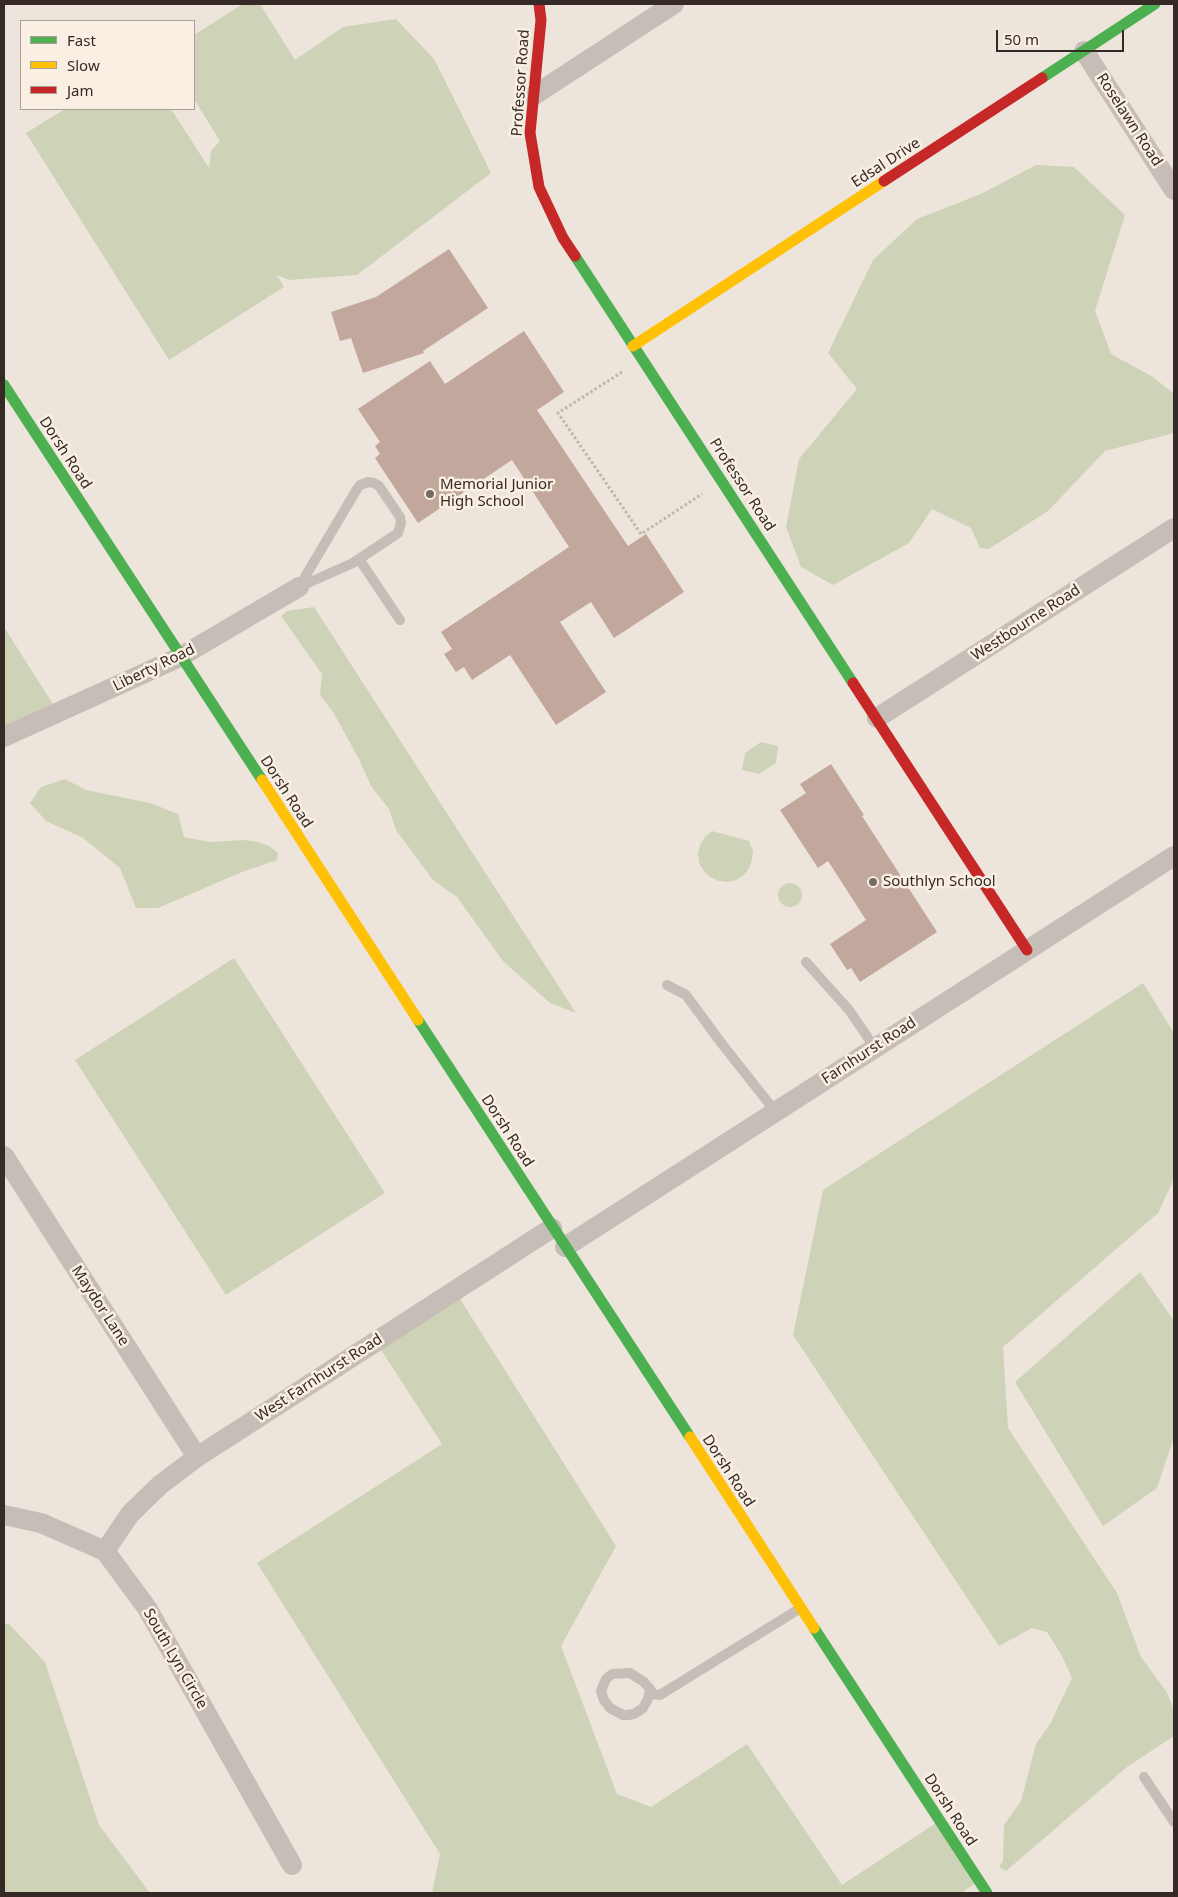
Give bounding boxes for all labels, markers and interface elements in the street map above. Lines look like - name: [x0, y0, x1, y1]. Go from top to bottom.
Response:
- legend: [20, 20, 195, 110]
- scale bar: [998, 20, 1126, 52]
- street label: Professor Road: [508, 29, 534, 137]
- text: 50 m: [1004, 29, 1039, 49]
- text: Fast: [67, 30, 96, 50]
- text: Slow: [67, 55, 100, 75]
- street label: Roselawn Road: [1092, 70, 1166, 170]
- text: Jam: [67, 80, 94, 100]
- street label: Edsal Drive: [848, 134, 924, 192]
- street label: Dorsh Road: [35, 413, 95, 493]
- street label: Professor Road: [705, 435, 779, 535]
- place label: Memorial Junior High School: [440, 476, 553, 511]
- marker: Memorial Junior High School: [424, 488, 436, 500]
- street label: Westbourne Road: [968, 581, 1084, 665]
- street label: Liberty Road: [110, 640, 198, 696]
- street label: Dorsh Road: [256, 752, 316, 832]
- place label: Southlyn School: [883, 873, 996, 891]
- marker: Southlyn School: [867, 876, 879, 888]
- street label: Farnhurst Road: [818, 1014, 920, 1088]
- street label: Dorsh Road: [477, 1091, 537, 1171]
- street label: Maydor Lane: [67, 1262, 133, 1350]
- street label: West Farnhurst Road: [252, 1330, 386, 1426]
- street label: Dorsh Road: [698, 1431, 758, 1511]
- street label: South Lyn Circle: [139, 1606, 211, 1712]
- street label: Dorsh Road: [920, 1770, 980, 1850]

